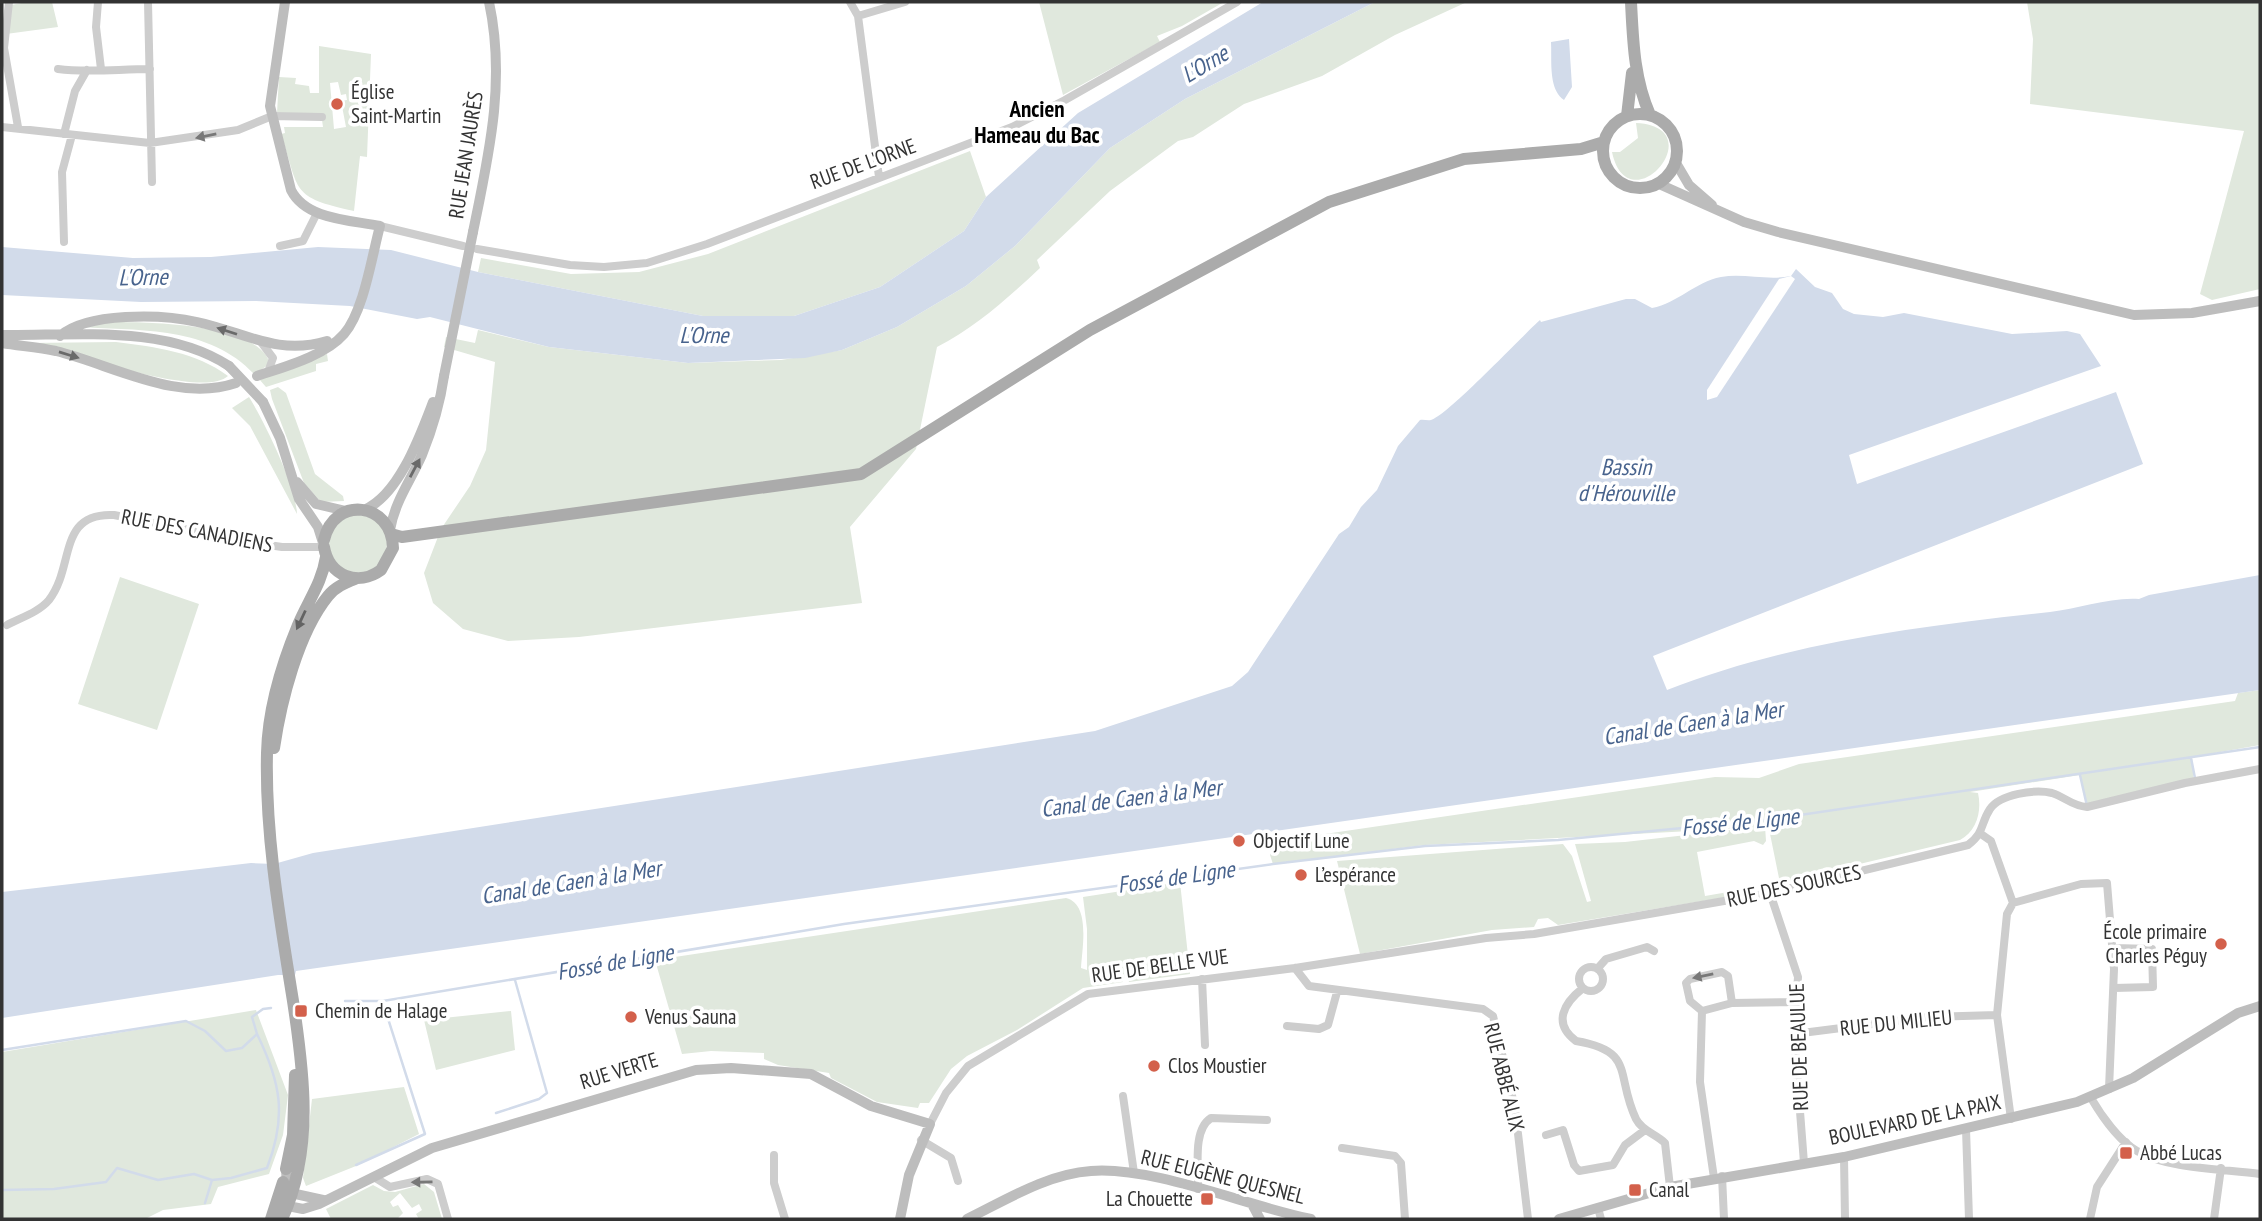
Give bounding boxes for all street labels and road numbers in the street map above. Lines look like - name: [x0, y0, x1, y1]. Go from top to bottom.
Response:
- street label: RUE JEAN JAURÈS: [442, 89, 489, 220]
- street label: RUE DE L'ORNE: [806, 132, 919, 195]
- street label: RUE DES CANADIENS: [119, 503, 275, 558]
- street label: RUE DES SOURCES: [1724, 858, 1863, 913]
- street label: RUE DE BELLE VUE: [1090, 943, 1230, 988]
- street label: RUE DE BEAULUE: [1783, 983, 1814, 1111]
- street label: RUE DU MILIEU: [1838, 1003, 1953, 1042]
- street label: RUE ABBÉ ALIX: [1478, 1020, 1531, 1134]
- street label: RUE VERTE: [577, 1046, 661, 1095]
- street label: BOULEVARD DE LA PAIX: [1826, 1088, 2004, 1151]
- street label: RUE EUGÈNE QUESNEL: [1138, 1143, 1308, 1210]

